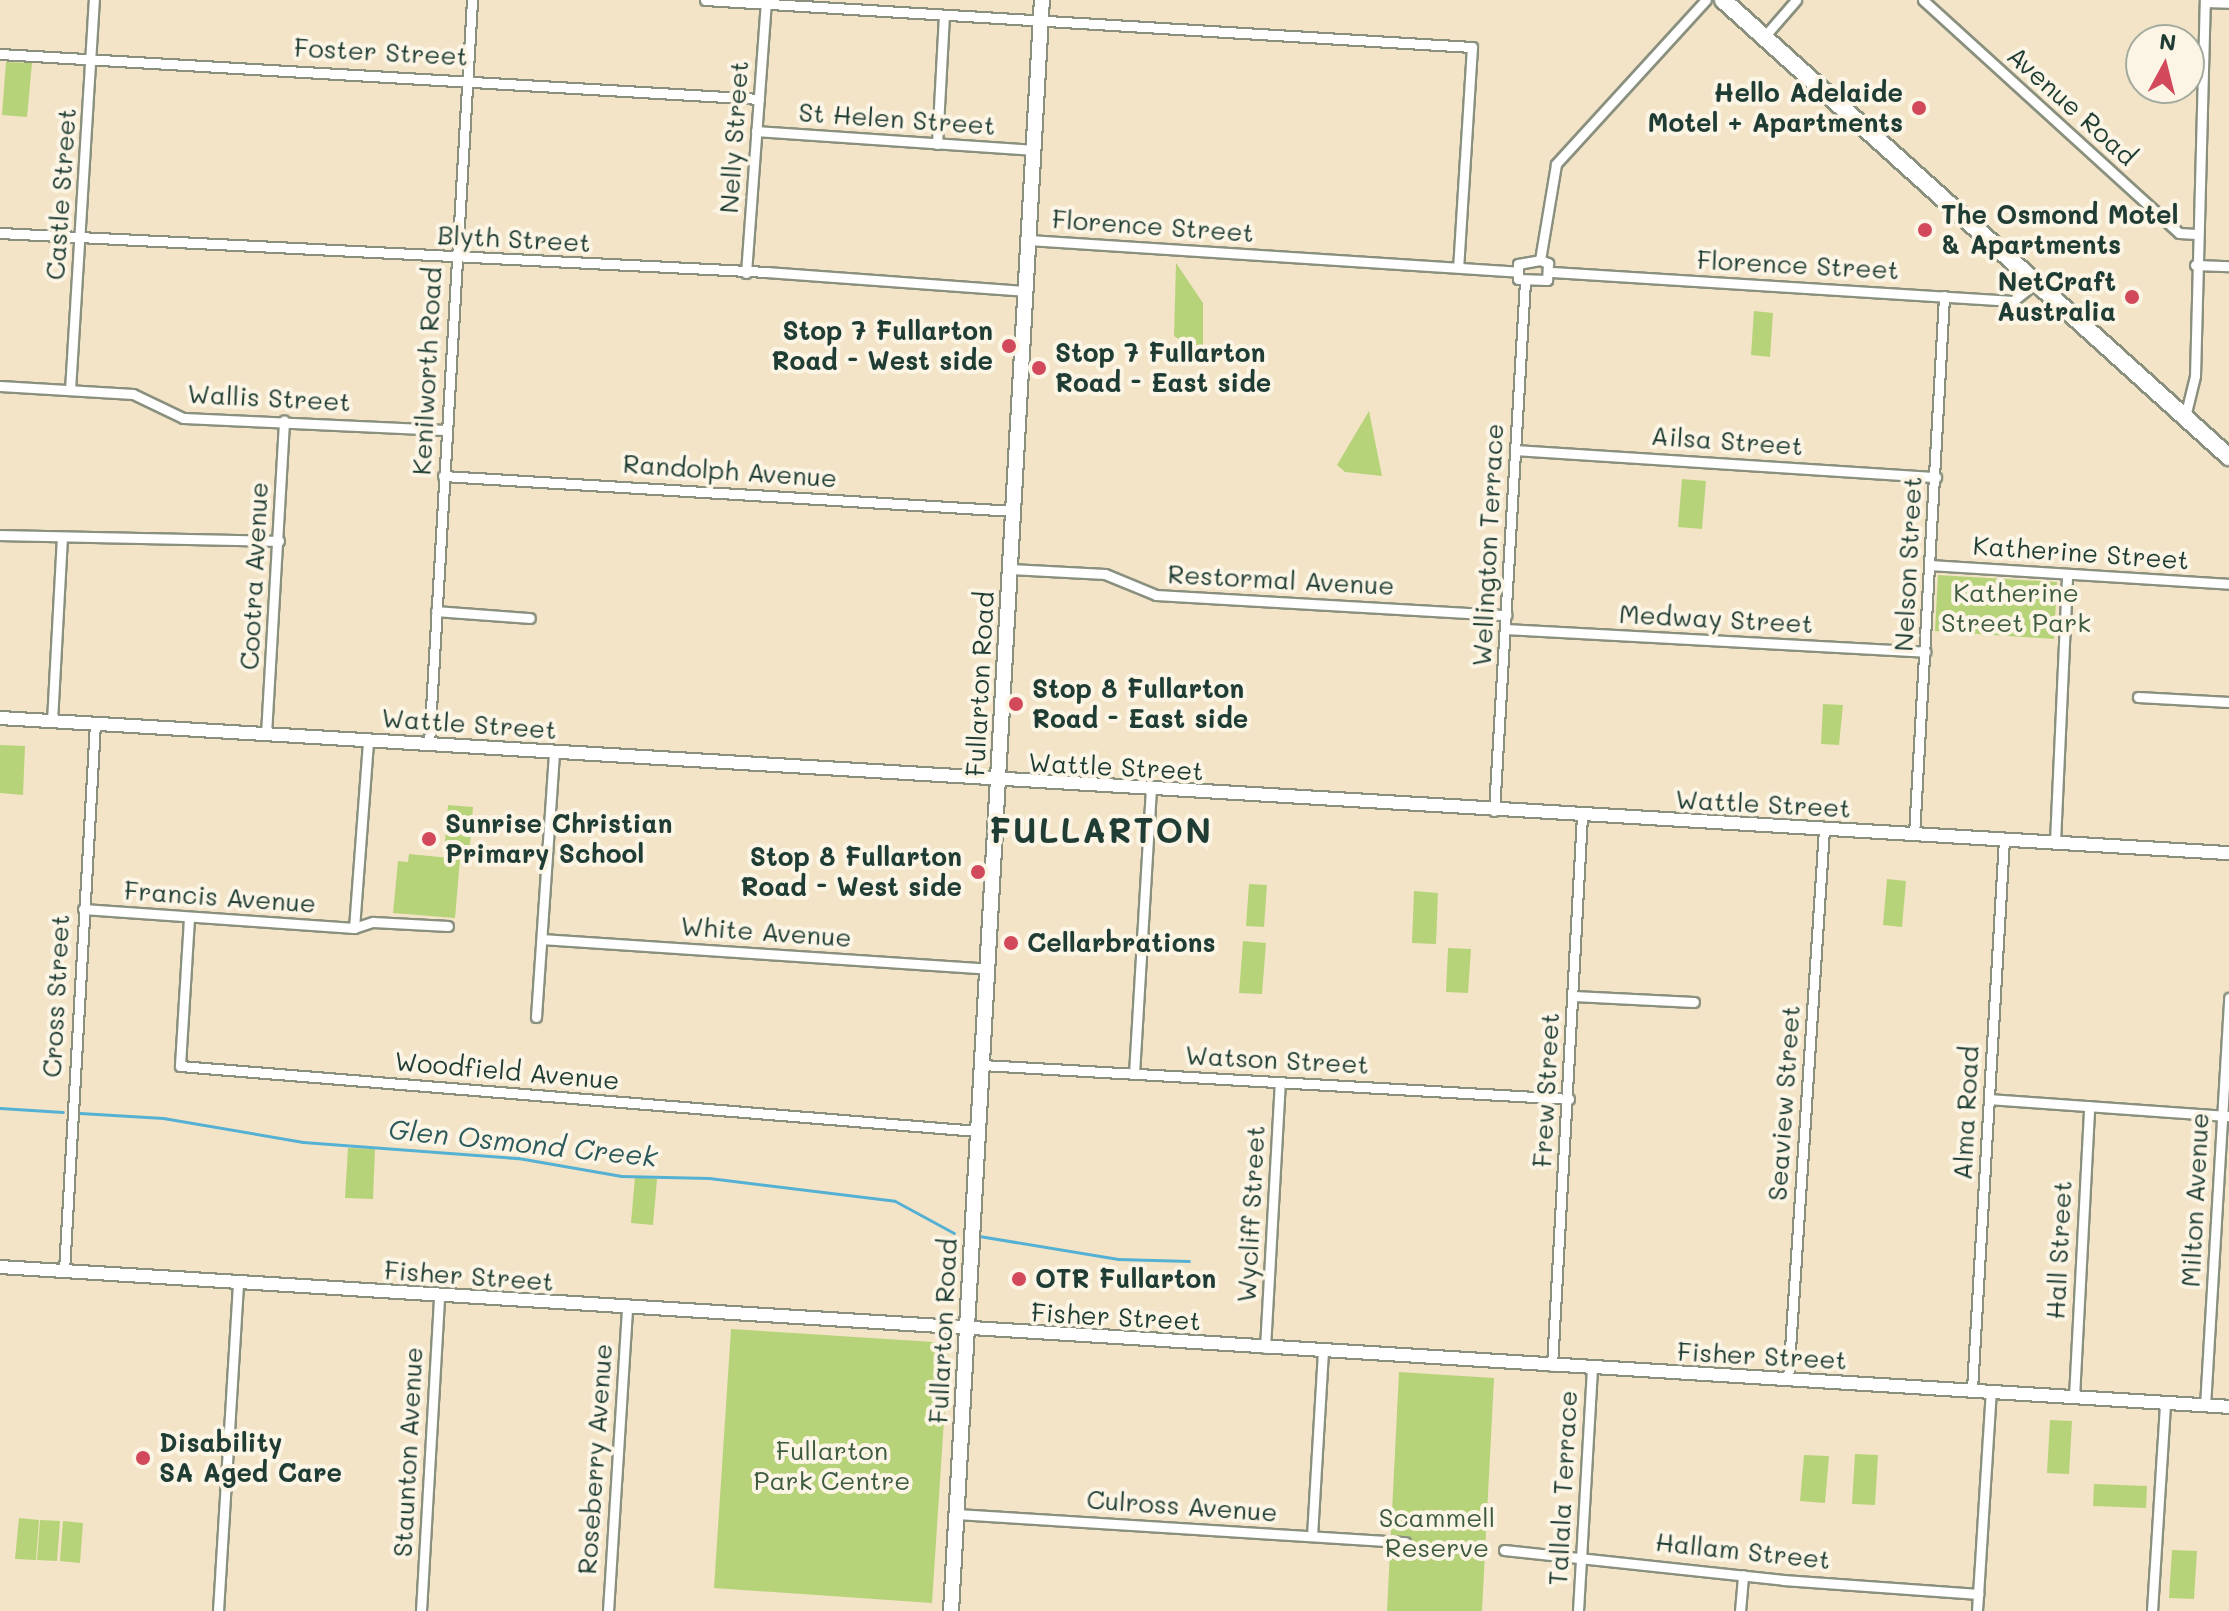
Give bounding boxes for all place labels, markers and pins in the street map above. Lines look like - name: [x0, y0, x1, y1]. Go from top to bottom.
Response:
- place label: Hello Adelaide Motel + Apartments: [1648, 77, 1903, 138]
- marker: Hello Adelaide Motel + Apartments: [1910, 99, 1928, 117]
- place label: The Osmond Motel & Apartments: [1941, 199, 2179, 260]
- marker: The Osmond Motel & Apartments: [1916, 221, 1934, 239]
- place label: NetCraft Australia: [1997, 266, 2116, 328]
- marker: NetCraft Australia: [2123, 288, 2141, 306]
- place label: Stop 7 Fullarton Road - West side: [772, 315, 993, 376]
- marker: Stop 7 Fullarton Road - West side: [1000, 337, 1018, 355]
- place label: Stop 7 Fullarton Road - East side: [1055, 337, 1271, 398]
- marker: Stop 7 Fullarton Road - East side: [1030, 359, 1048, 377]
- place label: Stop 8 Fullarton Road - East side: [1032, 673, 1248, 734]
- marker: Stop 8 Fullarton Road - East side: [1007, 695, 1025, 713]
- place label: Sunrise Christian Primary School: [445, 808, 672, 870]
- marker: Sunrise Christian Primary School: [420, 830, 438, 848]
- place label: Stop 8 Fullarton Road - West side: [741, 841, 962, 902]
- marker: Stop 8 Fullarton Road - West side: [969, 863, 987, 881]
- place label: Cellarbrations: [1027, 927, 1216, 959]
- marker: Cellarbrations: [1002, 934, 1020, 952]
- place label: OTR Fullarton: [1035, 1263, 1216, 1295]
- marker: OTR Fullarton: [1010, 1270, 1028, 1288]
- place label: Disability SA Aged Care: [159, 1427, 342, 1488]
- marker: Disability SA Aged Care: [134, 1449, 152, 1467]

